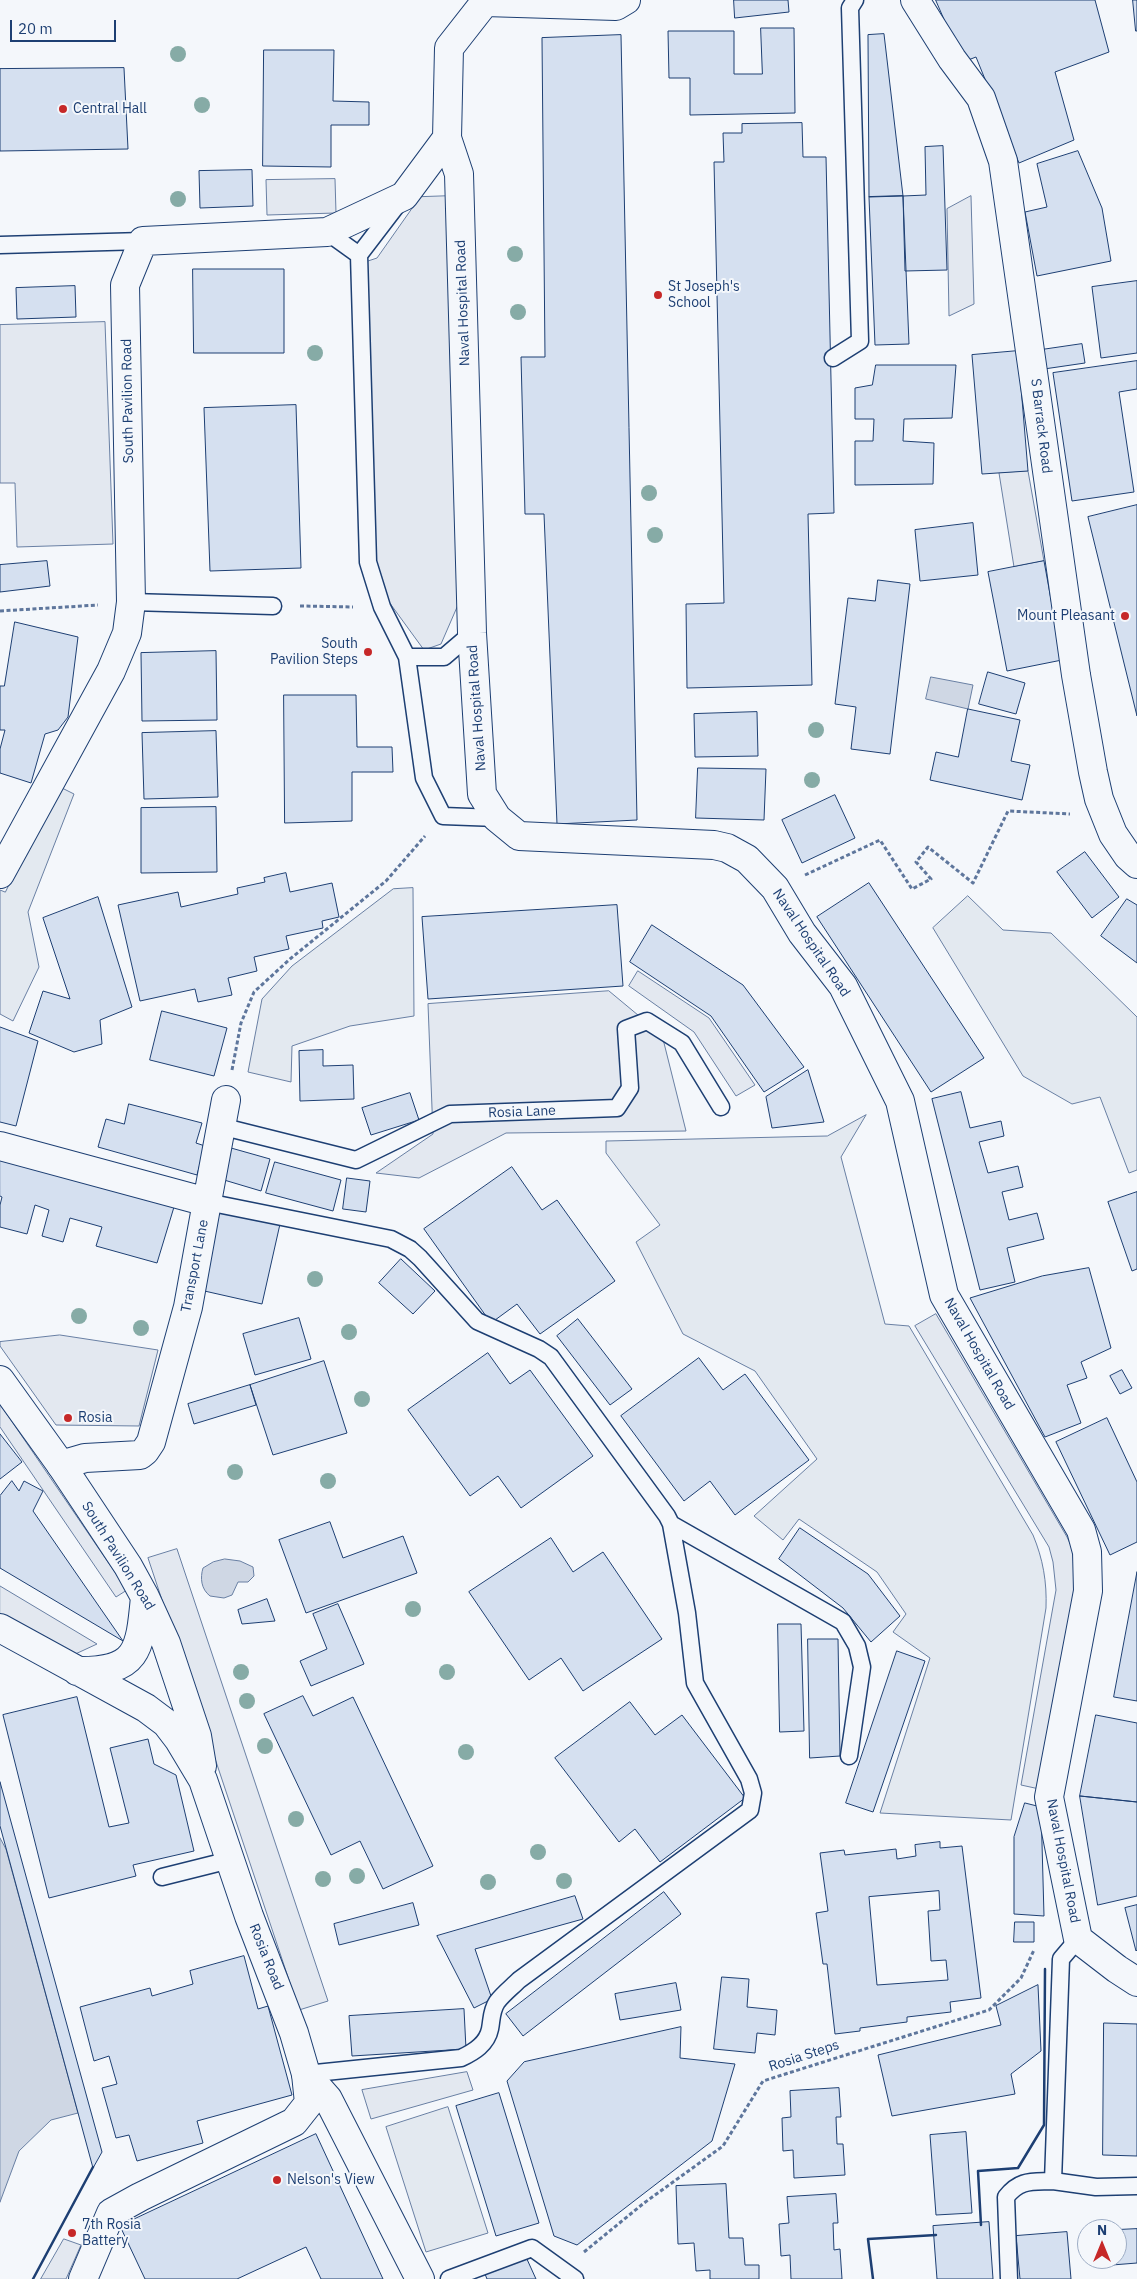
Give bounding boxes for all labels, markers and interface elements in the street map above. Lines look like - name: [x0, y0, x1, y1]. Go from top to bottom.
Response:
- scale bar: [12, 10, 119, 42]
- text: 20 m: [18, 19, 53, 38]
- place label: Central Hall: [73, 101, 147, 117]
- marker: Central Hall: [57, 103, 69, 115]
- street label: Naval Hospital Road: [452, 240, 474, 366]
- place label: St Joseph's School: [668, 279, 740, 312]
- marker: St Joseph's School: [652, 289, 664, 301]
- street label: South Pavilion Road: [119, 338, 137, 464]
- street label: S Barrack Road: [1027, 378, 1055, 474]
- place label: Mount Pleasant: [1017, 608, 1115, 624]
- marker: Mount Pleasant: [1119, 610, 1131, 622]
- place label: South Pavilion Steps: [270, 636, 358, 669]
- street label: Naval Hospital Road: [464, 644, 490, 772]
- marker: South Pavilion Steps: [362, 646, 374, 658]
- street label: Naval Hospital Road: [769, 886, 853, 1000]
- street label: Rosia Lane: [488, 1102, 556, 1122]
- street label: Transport Lane: [178, 1218, 212, 1314]
- street label: Naval Hospital Road: [940, 1295, 1018, 1413]
- place label: Rosia: [78, 1410, 112, 1426]
- marker: Rosia: [62, 1412, 74, 1424]
- street label: South Pavilion Road: [78, 1499, 158, 1613]
- street label: Naval Hospital Road: [1043, 1797, 1083, 1925]
- street label: Rosia Road: [245, 1921, 287, 1993]
- street label: Rosia Steps: [767, 2037, 841, 2075]
- place label: Nelson's View: [287, 2172, 375, 2188]
- marker: Nelson's View: [271, 2174, 283, 2186]
- place label: 7th Rosia Battery: [82, 2217, 141, 2250]
- north arrow: [1077, 2219, 1127, 2269]
- text: N: [1097, 2221, 1107, 2239]
- marker: 7th Rosia Battery: [66, 2227, 78, 2239]

